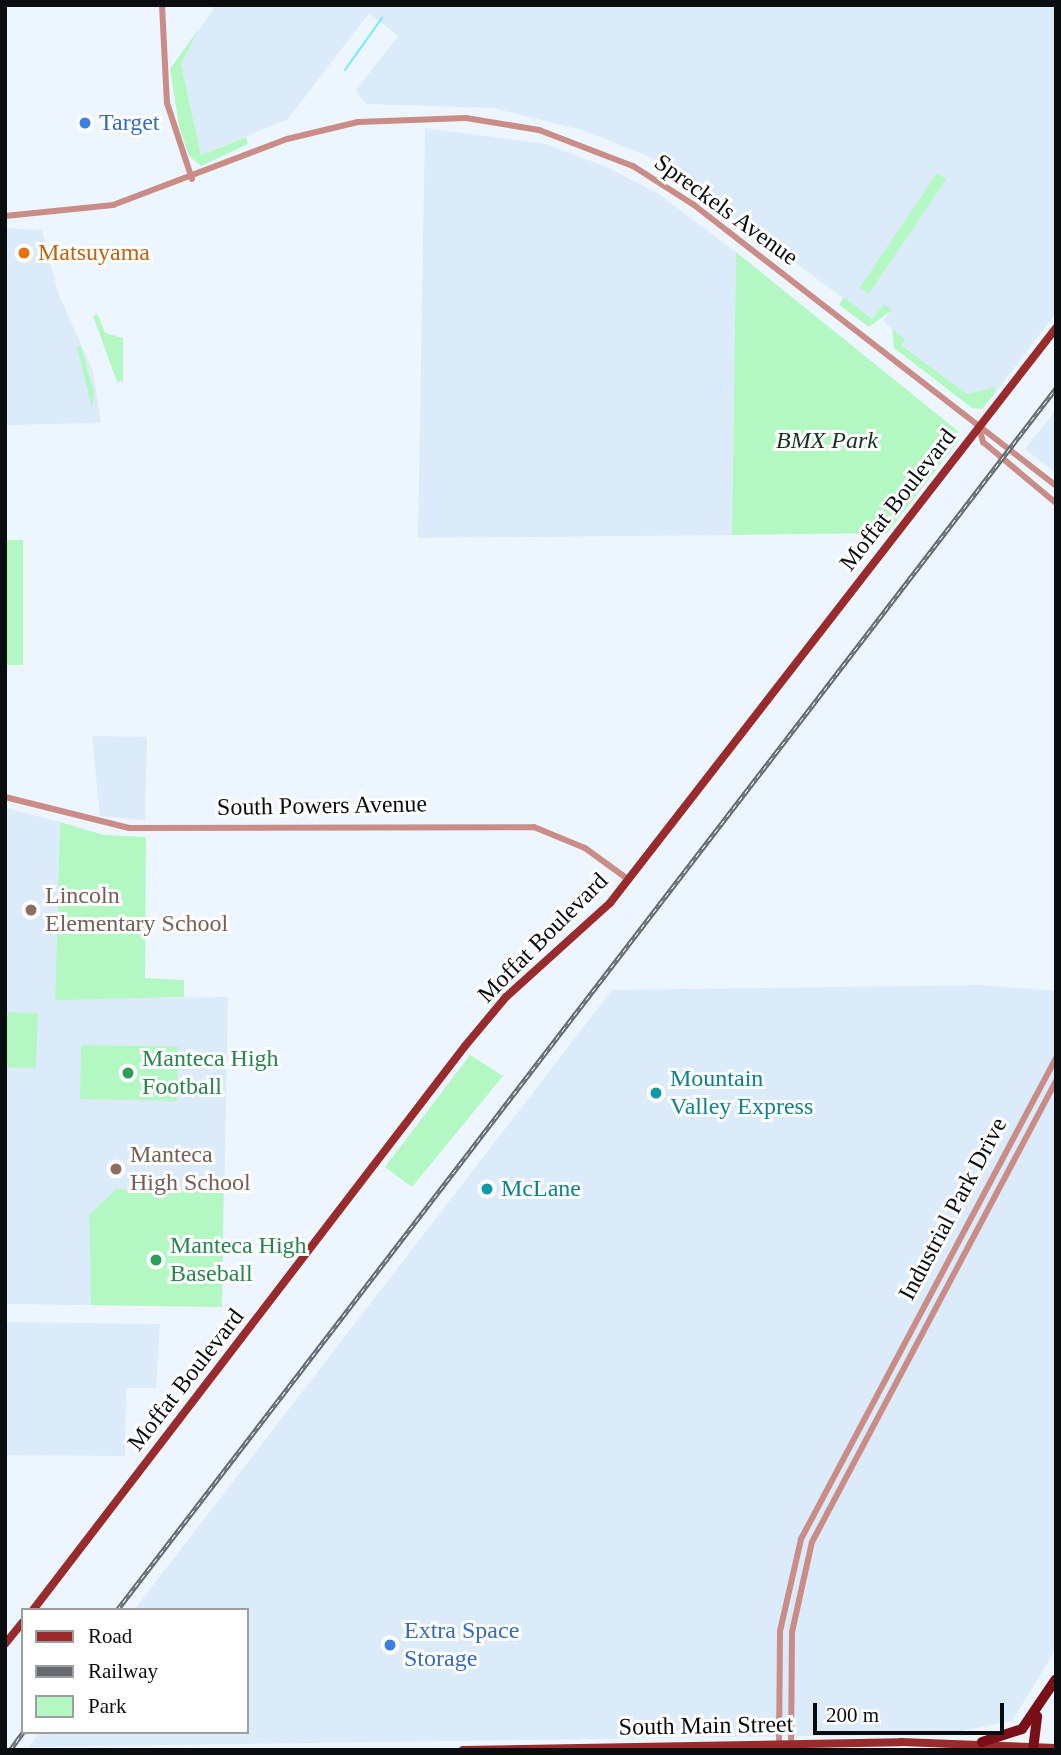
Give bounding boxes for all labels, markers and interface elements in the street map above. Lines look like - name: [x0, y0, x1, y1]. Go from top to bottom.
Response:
- place label: Target: [99, 109, 160, 137]
- marker: Target: [77, 115, 93, 131]
- street label: Spreckels Avenue: [648, 148, 804, 272]
- place label: Matsuyama: [38, 239, 150, 267]
- marker: Matsuyama: [16, 245, 32, 261]
- street label: Moffat Boulevard: [834, 423, 962, 577]
- park label: BMX Park: [776, 427, 878, 455]
- street label: South Powers Avenue: [216, 790, 428, 822]
- street label: Moffat Boulevard: [472, 867, 614, 1009]
- place label: Lincoln Elementary School: [45, 882, 228, 938]
- marker: Lincoln Elementary School: [23, 902, 39, 918]
- place label: Manteca High Football: [142, 1045, 279, 1101]
- marker: Manteca High Football: [120, 1065, 136, 1081]
- place label: Mountain Valley Express: [670, 1065, 813, 1121]
- marker: Mountain Valley Express: [648, 1085, 664, 1101]
- street label: Industrial Park Drive: [893, 1113, 1013, 1305]
- place label: Manteca High School: [130, 1141, 251, 1197]
- marker: Manteca High School: [108, 1161, 124, 1177]
- place label: McLane: [501, 1175, 581, 1203]
- marker: McLane: [479, 1181, 495, 1197]
- place label: Manteca High Baseball: [170, 1232, 307, 1288]
- marker: Manteca High Baseball: [148, 1252, 164, 1268]
- street label: Moffat Boulevard: [122, 1303, 250, 1457]
- legend: [21, 1608, 248, 1734]
- place label: Extra Space Storage: [404, 1617, 519, 1673]
- text: Road: [88, 1624, 132, 1648]
- marker: Extra Space Storage: [382, 1637, 398, 1653]
- text: Railway: [88, 1659, 158, 1683]
- scale bar: [816, 1688, 1007, 1732]
- text: Park: [88, 1694, 127, 1718]
- text: 200 m: [826, 1703, 879, 1727]
- street label: South Main Street: [618, 1710, 794, 1742]

